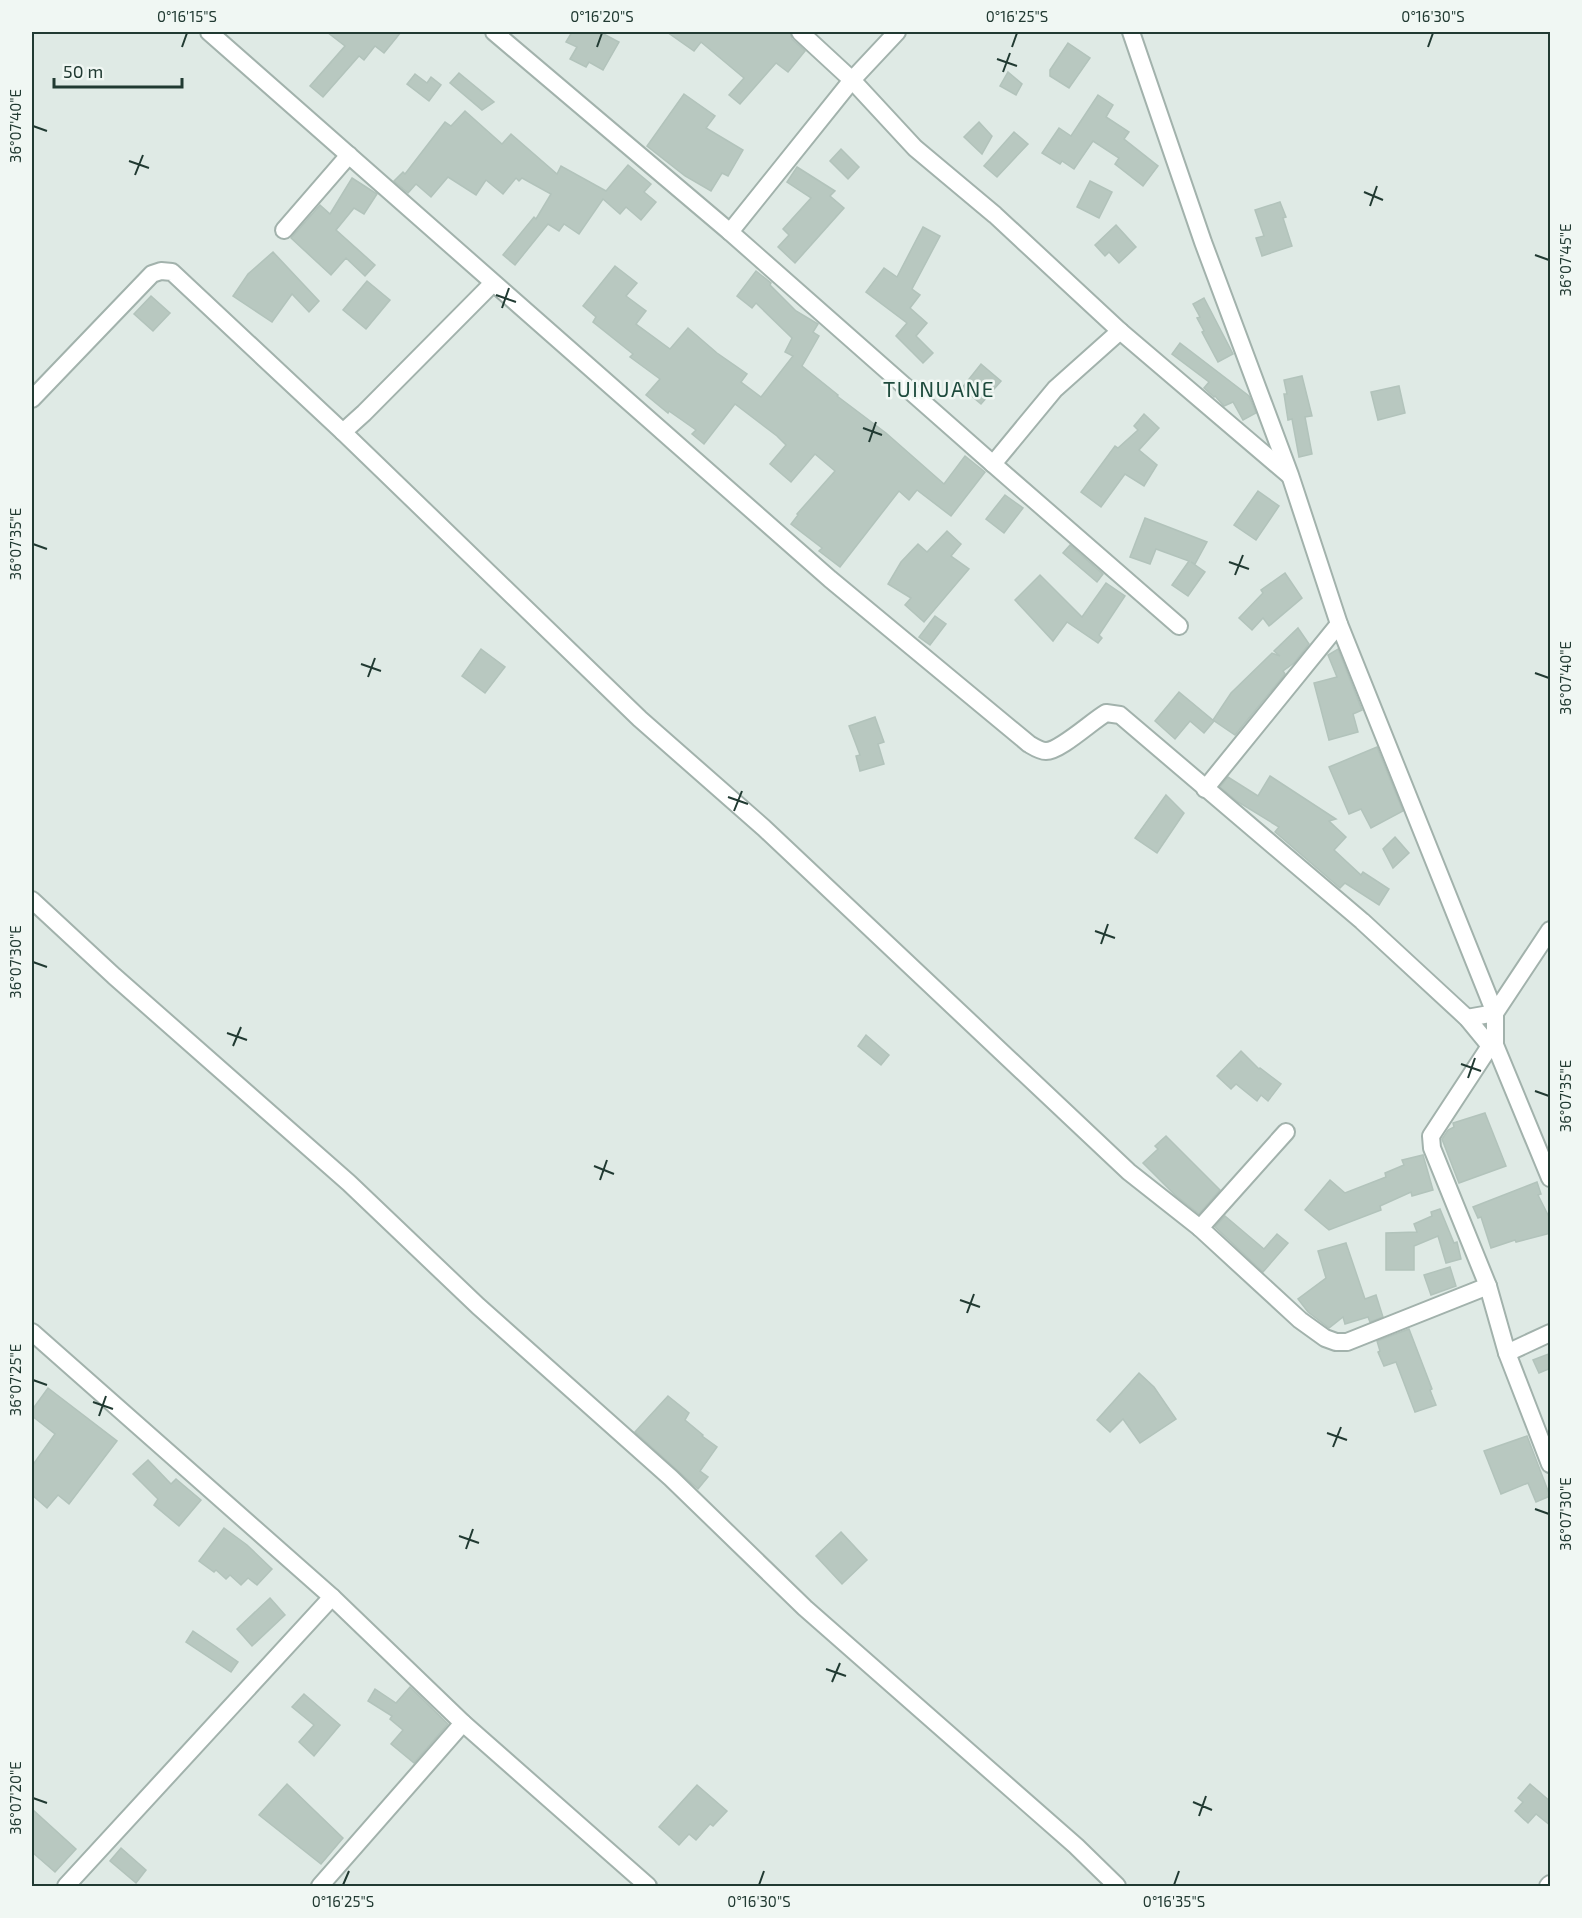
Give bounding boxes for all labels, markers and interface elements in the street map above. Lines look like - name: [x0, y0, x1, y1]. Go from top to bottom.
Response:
- text: 0°16'15"S: [157, 7, 217, 25]
- text: 0°16'20"S: [570, 7, 634, 25]
- text: 0°16'25"S: [986, 7, 1048, 25]
- text: 0°16'30"S: [1401, 7, 1465, 25]
- scale bar: [54, 51, 182, 89]
- text: 50 m: [63, 60, 103, 82]
- text: 36°07'40"E: [6, 89, 24, 163]
- text: 36°07'45"E: [1556, 224, 1574, 296]
- district label: TUINUANE: [883, 376, 995, 401]
- text: 36°07'35"E: [6, 508, 24, 580]
- text: 36°07'40"E: [1556, 641, 1574, 715]
- text: 36°07'30"E: [6, 925, 24, 999]
- text: 36°07'35"E: [1556, 1060, 1574, 1132]
- text: 36°07'25"E: [6, 1344, 24, 1416]
- text: 36°07'30"E: [1556, 1477, 1574, 1551]
- text: 36°07'20"E: [6, 1761, 24, 1835]
- text: 0°16'25"S: [312, 1892, 374, 1910]
- text: 0°16'30"S: [727, 1892, 791, 1910]
- text: 0°16'35"S: [1143, 1892, 1205, 1910]

